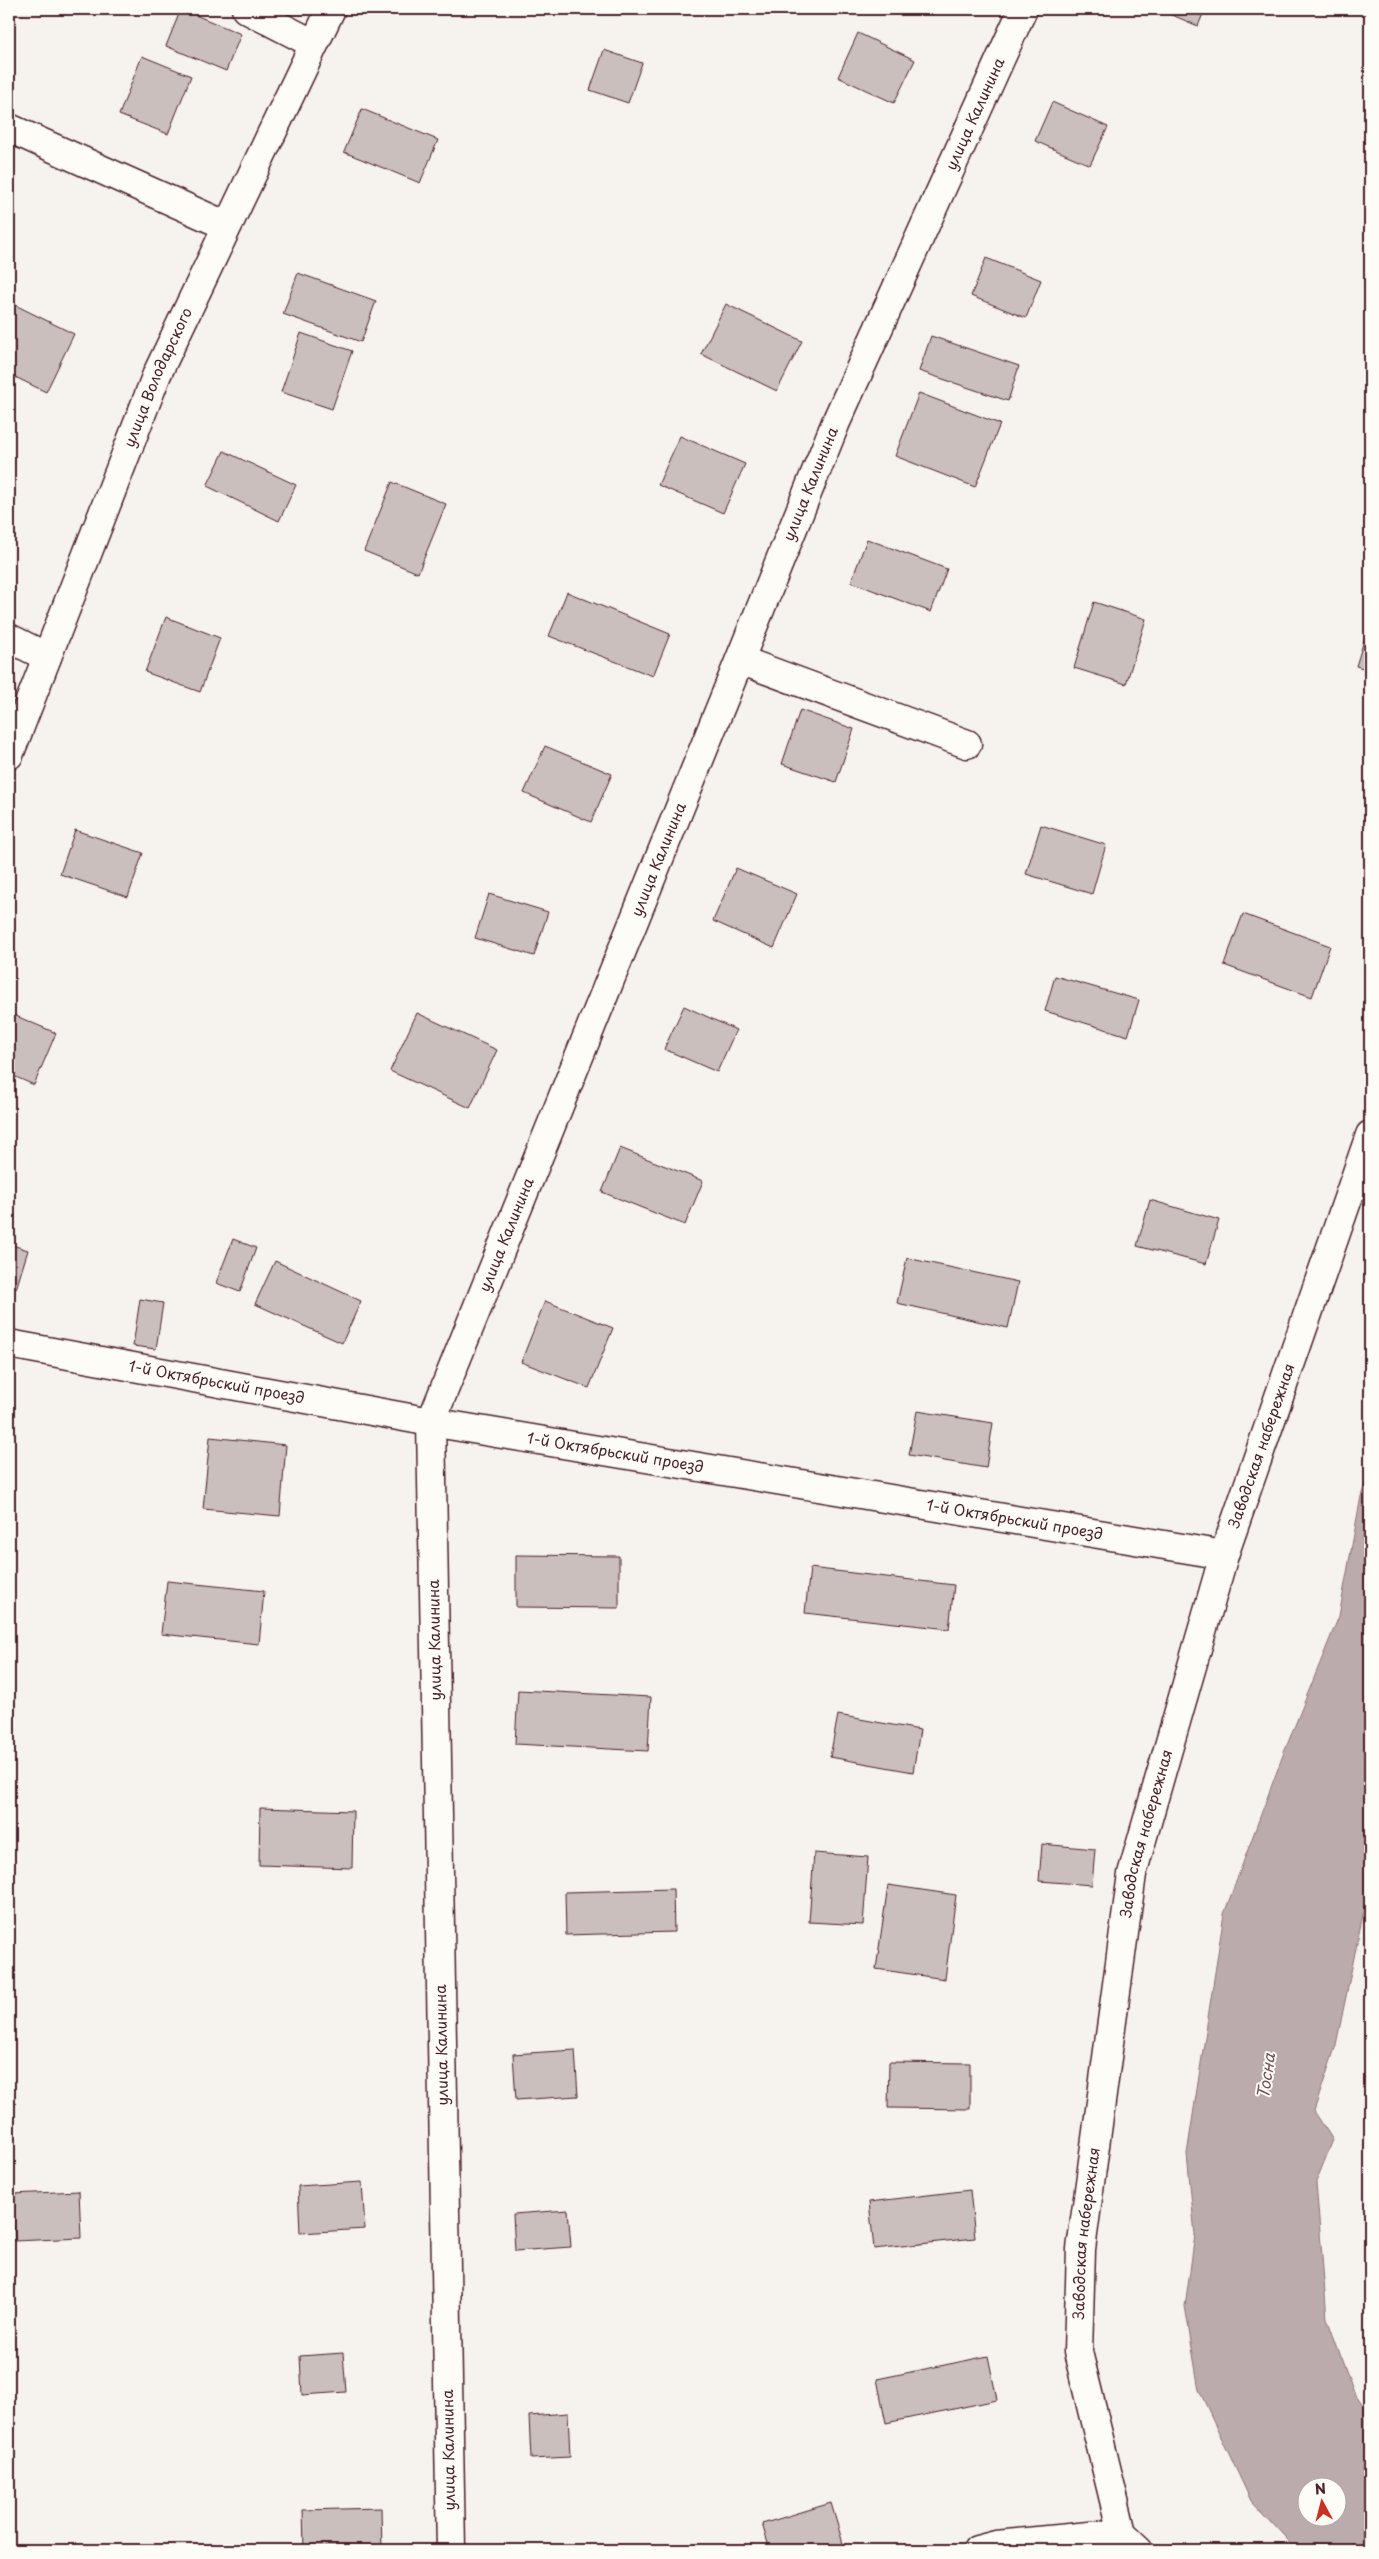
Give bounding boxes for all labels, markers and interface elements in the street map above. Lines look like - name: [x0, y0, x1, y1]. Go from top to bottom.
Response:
- street label: улица Калинина: [939, 53, 1010, 174]
- street label: улица Володарского: [117, 303, 197, 450]
- street label: улица Калинина: [776, 423, 843, 544]
- street label: улица Калинина: [624, 798, 691, 920]
- street label: улица Калинина: [472, 1173, 539, 1295]
- street label: 1-й Октябрьский проезд: [127, 1353, 307, 1408]
- street label: Заводская набережная: [1221, 1360, 1300, 1531]
- street label: 1-й Октябрьский проезд: [525, 1425, 706, 1478]
- street label: 1-й Октябрьский проезд: [925, 1492, 1105, 1545]
- street label: улица Калинина: [421, 1579, 446, 1701]
- street label: Заводская набережная: [1113, 1746, 1177, 1919]
- street label: улица Калинина: [428, 1984, 453, 2106]
- water label: Тосна: [1250, 2050, 1280, 2100]
- street label: Заводская набережная: [1066, 2146, 1105, 2320]
- street label: улица Калинина: [435, 2389, 460, 2511]
- north arrow: [1296, 2476, 1346, 2526]
- text: N: [1314, 2478, 1327, 2500]

